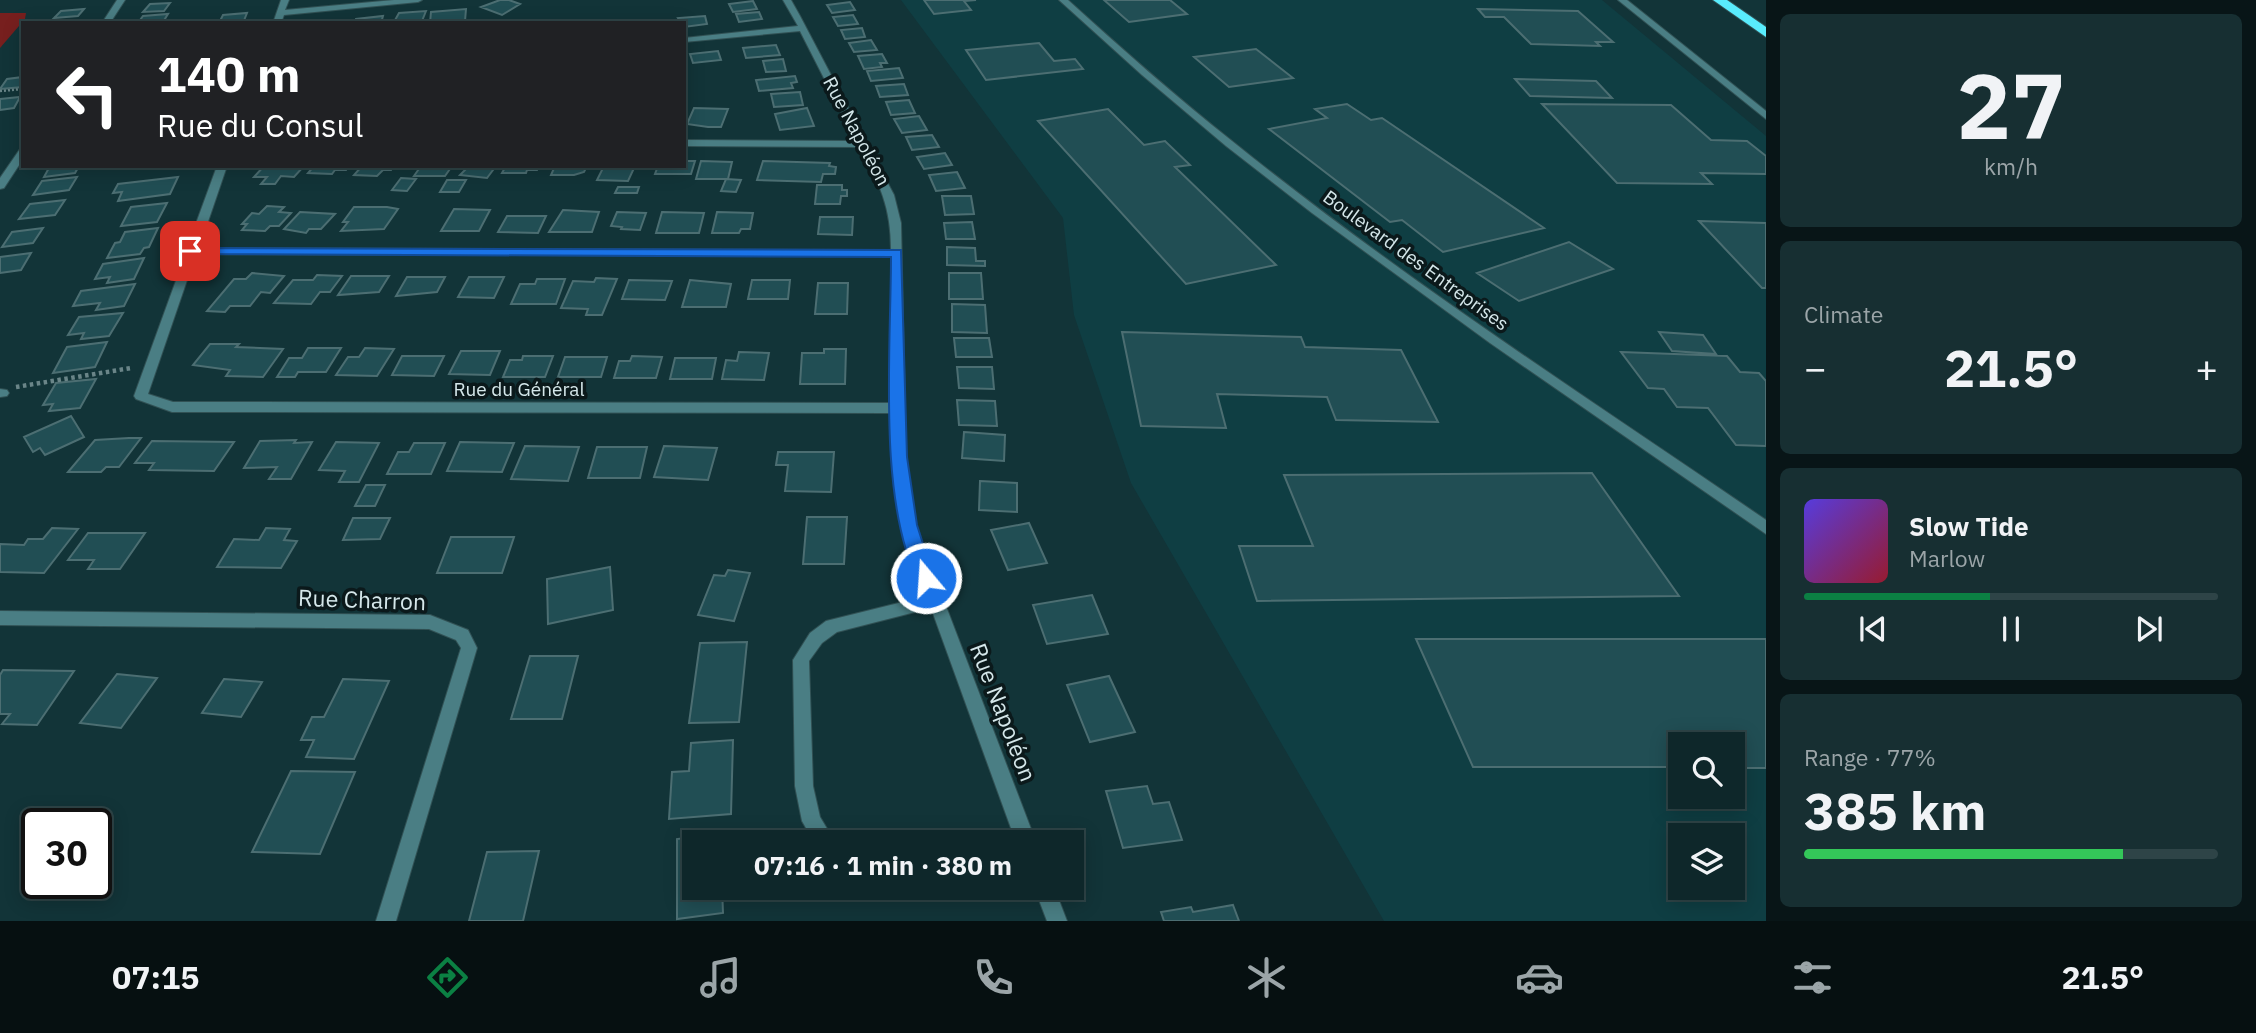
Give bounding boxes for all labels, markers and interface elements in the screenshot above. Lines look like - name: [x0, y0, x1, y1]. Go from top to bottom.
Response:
- text: 140 m: [157, 42, 301, 105]
- text: 27: [1956, 46, 2066, 164]
- icon: left: [42, 49, 133, 140]
- street label: Rue Napoléon: [818, 72, 896, 190]
- text: Rue du Consul: [157, 104, 364, 146]
- text: km/h: [1984, 151, 2038, 181]
- street label: Boulevard des Entreprises: [1318, 185, 1514, 335]
- pin: [160, 221, 220, 281]
- icon: arrive: [171, 232, 209, 270]
- text: Climate: [1804, 299, 1883, 329]
- text: 21.5°: [1944, 334, 2078, 401]
- text: −: [1804, 343, 1827, 392]
- text: +: [2195, 343, 2218, 392]
- street label: Rue du Général: [453, 377, 585, 401]
- text: Slow Tide: [1909, 509, 2029, 543]
- position arrow: [889, 541, 963, 615]
- text: Marlow: [1909, 543, 1985, 573]
- street label: Rue Charron: [297, 582, 427, 616]
- icon: previous: [1854, 610, 1892, 648]
- icon: pause: [1992, 610, 2030, 648]
- icon: next: [2130, 610, 2168, 648]
- street label: Rue Napoléon: [964, 639, 1044, 785]
- map controls: [1668, 732, 1745, 900]
- button: search: [1668, 732, 1745, 809]
- text: Range · 77%: [1804, 742, 1936, 772]
- text: 385 km: [1804, 777, 1986, 844]
- speed limit sign: 30: [21, 808, 112, 899]
- button: layers: [1668, 823, 1745, 900]
- text: 07:16 · 1 min · 380 m: [754, 848, 1012, 882]
- icon: directions: [423, 953, 472, 1002]
- icon: music: [696, 953, 745, 1002]
- icon: phone: [969, 953, 1018, 1002]
- icon: climate: [1242, 953, 1291, 1002]
- icon: car: [1515, 953, 1564, 1002]
- icon: filters: [1788, 953, 1837, 1002]
- text: 07:15: [112, 956, 199, 998]
- text: 21.5°: [2061, 956, 2144, 998]

